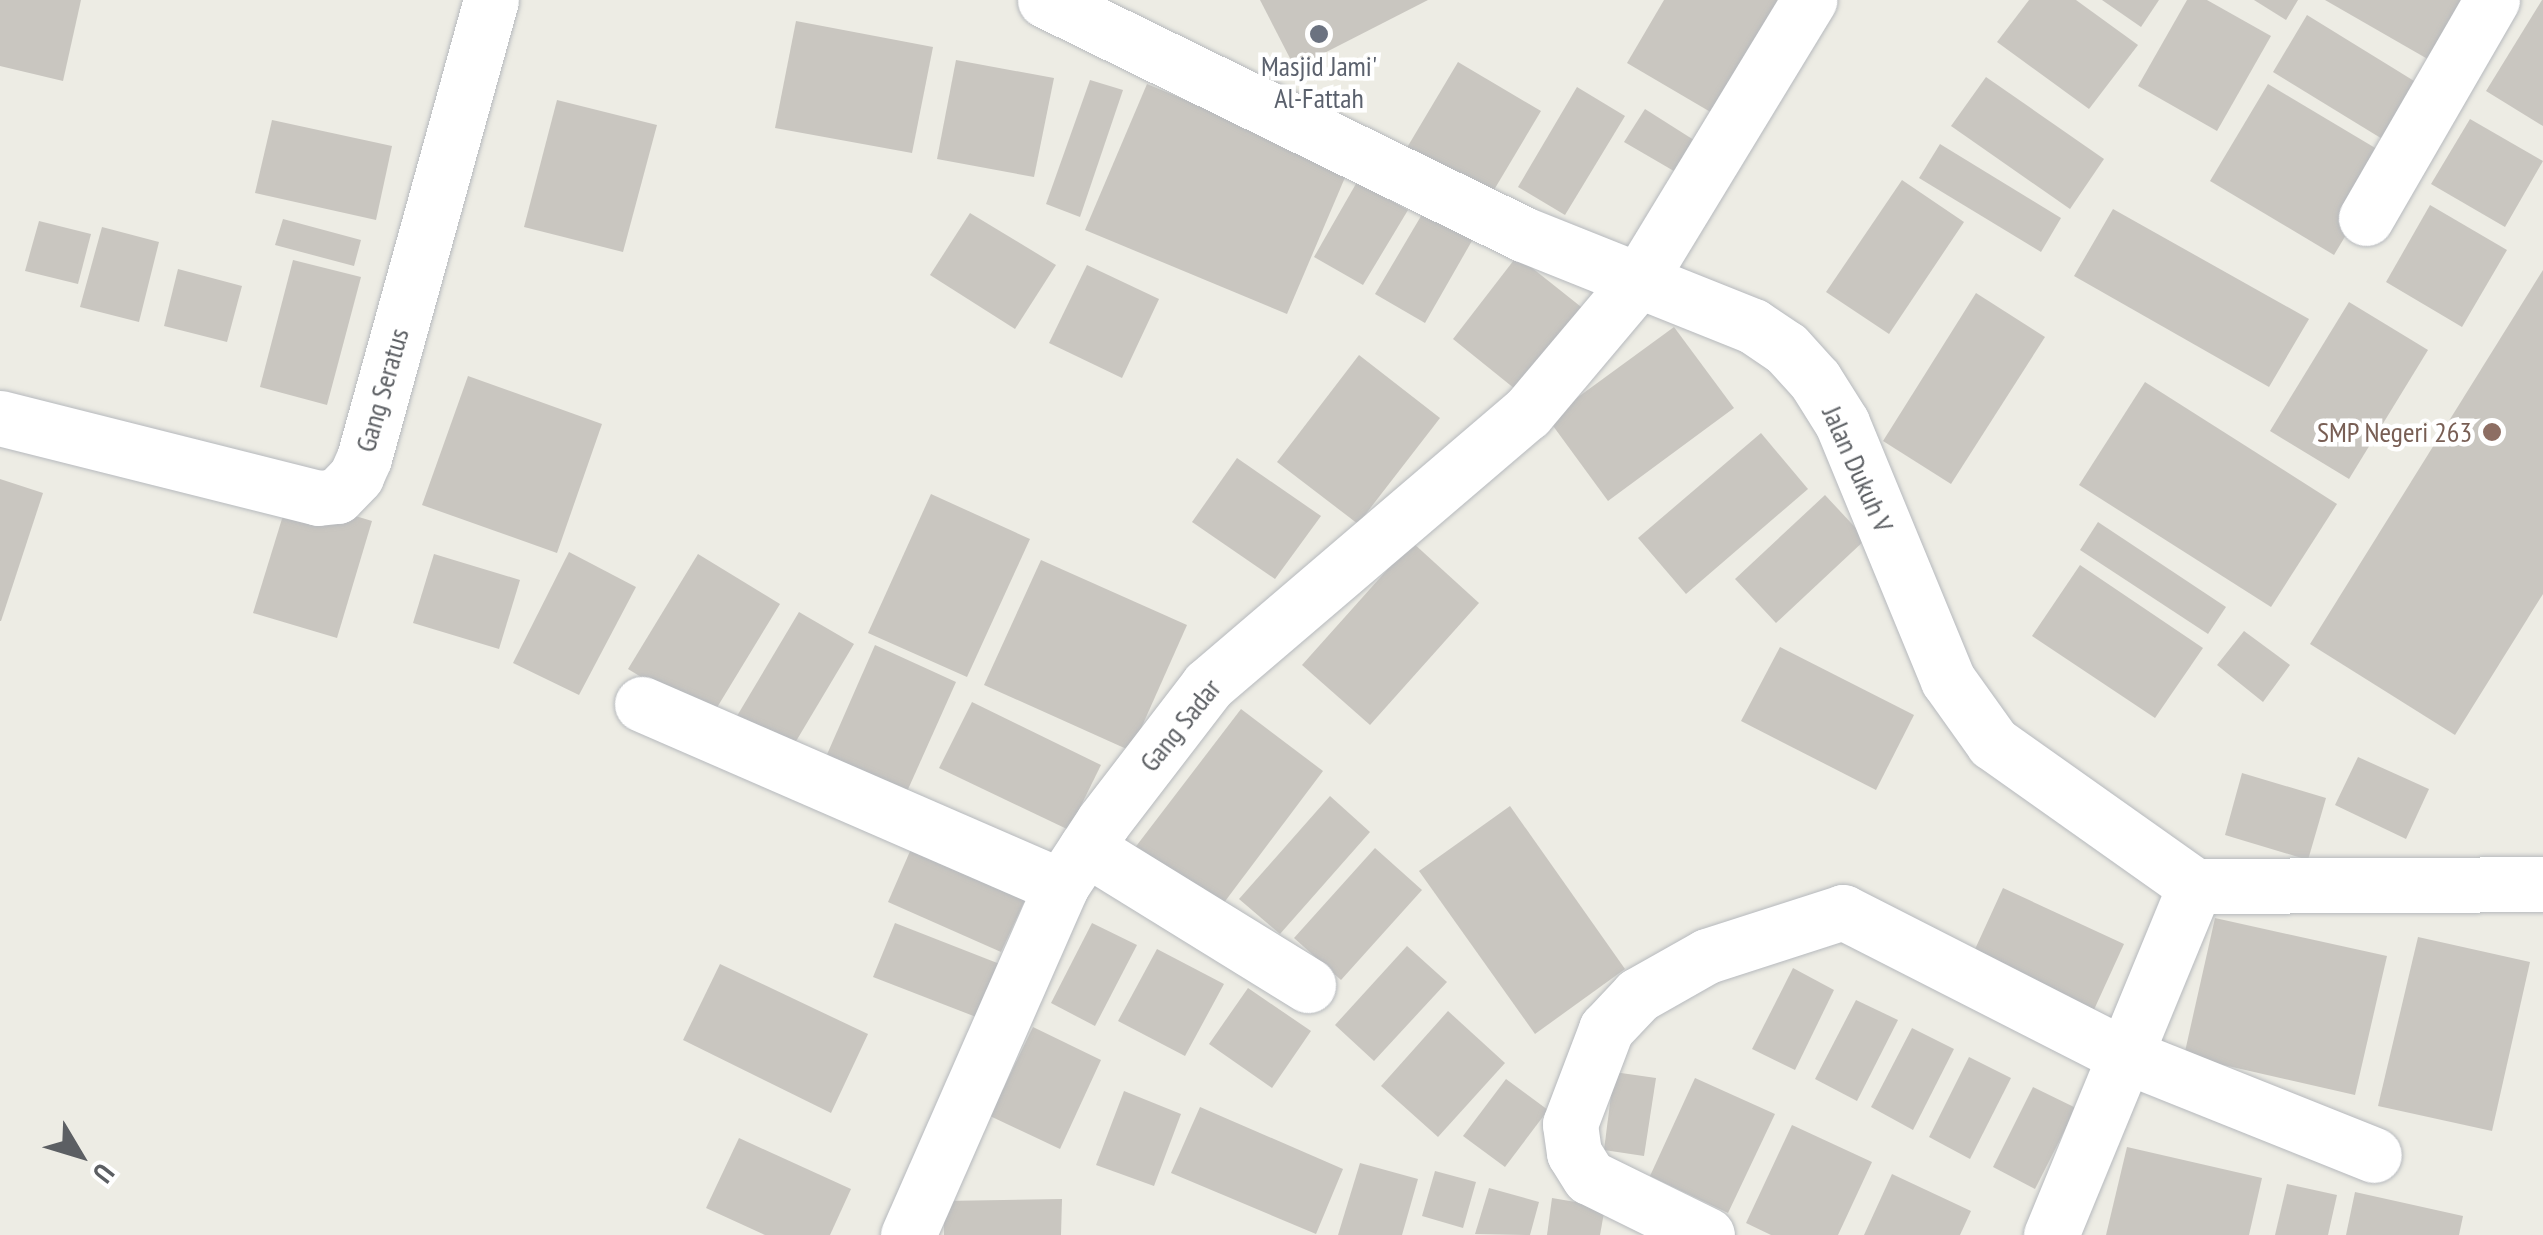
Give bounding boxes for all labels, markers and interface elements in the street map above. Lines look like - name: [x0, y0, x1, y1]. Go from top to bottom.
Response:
- marker: Masjid Jami' Al-Fattah: [1308, 23, 1330, 45]
- place label: Masjid Jami' Al-Fattah: [1261, 49, 1377, 115]
- street label: Gang Seratus: [348, 324, 416, 456]
- street label: Jalan Dukuh V: [1815, 401, 1901, 537]
- place label: SMP Negeri 263: [2316, 415, 2472, 449]
- marker: SMP Negeri 263: [2481, 421, 2503, 443]
- street label: Gang Sadar: [1132, 672, 1228, 778]
- north arrow: [30, 1105, 130, 1205]
- text: U: [85, 1157, 123, 1191]

